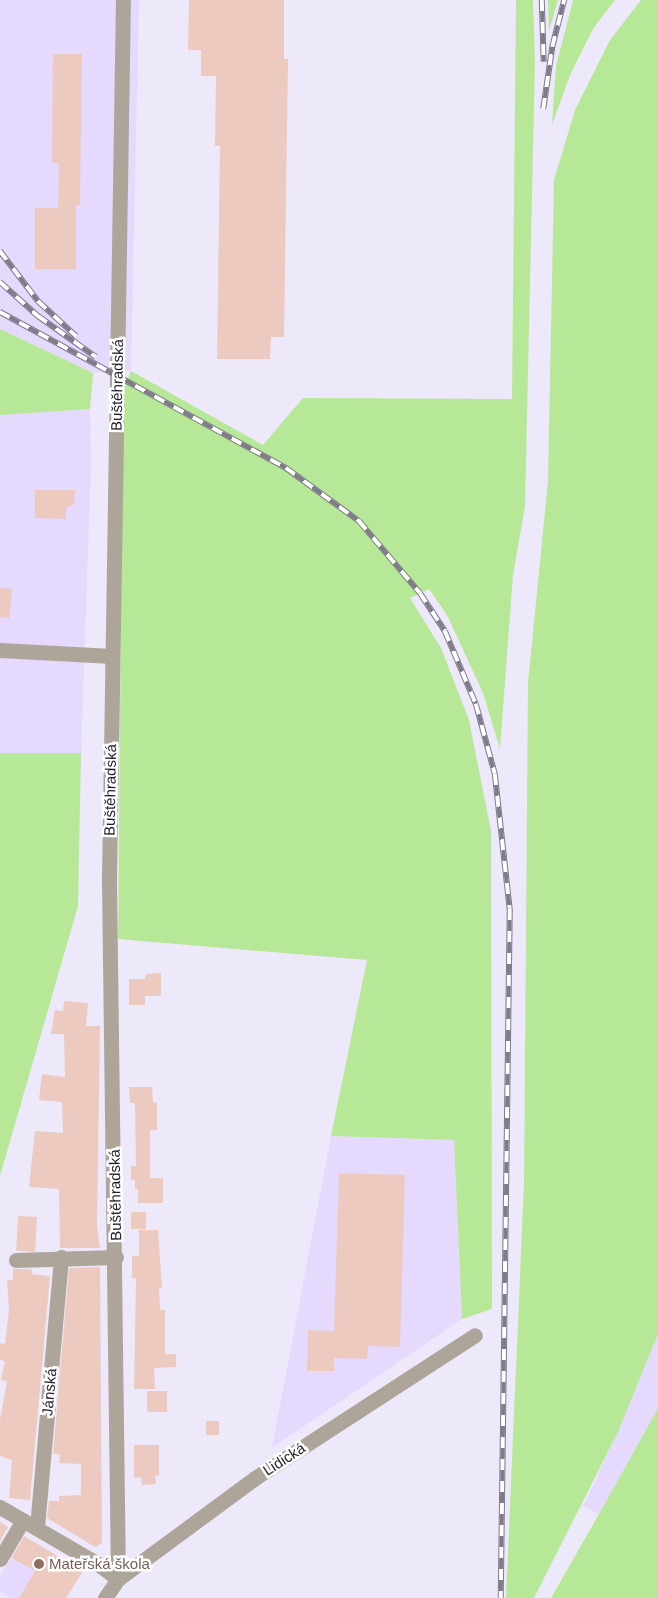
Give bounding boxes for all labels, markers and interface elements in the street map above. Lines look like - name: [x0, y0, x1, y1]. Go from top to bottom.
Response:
- street label: Buštěhradská: [107, 339, 127, 431]
- street label: Buštěhradská: [100, 744, 120, 836]
- street label: Buštěhradská: [105, 1149, 125, 1241]
- street label: Jánská: [38, 1368, 60, 1416]
- street label: Lidická: [260, 1439, 308, 1479]
- place label: Mateřská škola: [49, 1555, 150, 1573]
- marker: Mateřská škola: [33, 1558, 45, 1570]

